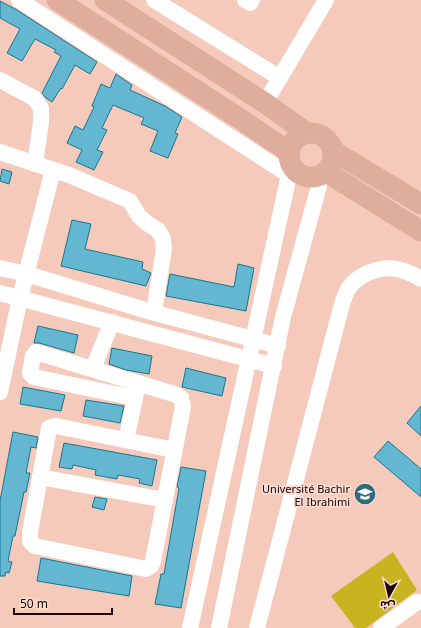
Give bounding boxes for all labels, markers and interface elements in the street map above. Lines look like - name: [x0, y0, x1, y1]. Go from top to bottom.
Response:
- place label: Université Bachir El Ibrahimi: [262, 481, 350, 509]
- school or university icon: Université Bachir El Ibrahimi: [352, 481, 378, 507]
- north arrow: [369, 576, 409, 616]
- scale bar: [14, 590, 112, 616]
- text: 50 m: [20, 595, 48, 612]
- text: ش: [379, 598, 396, 615]

